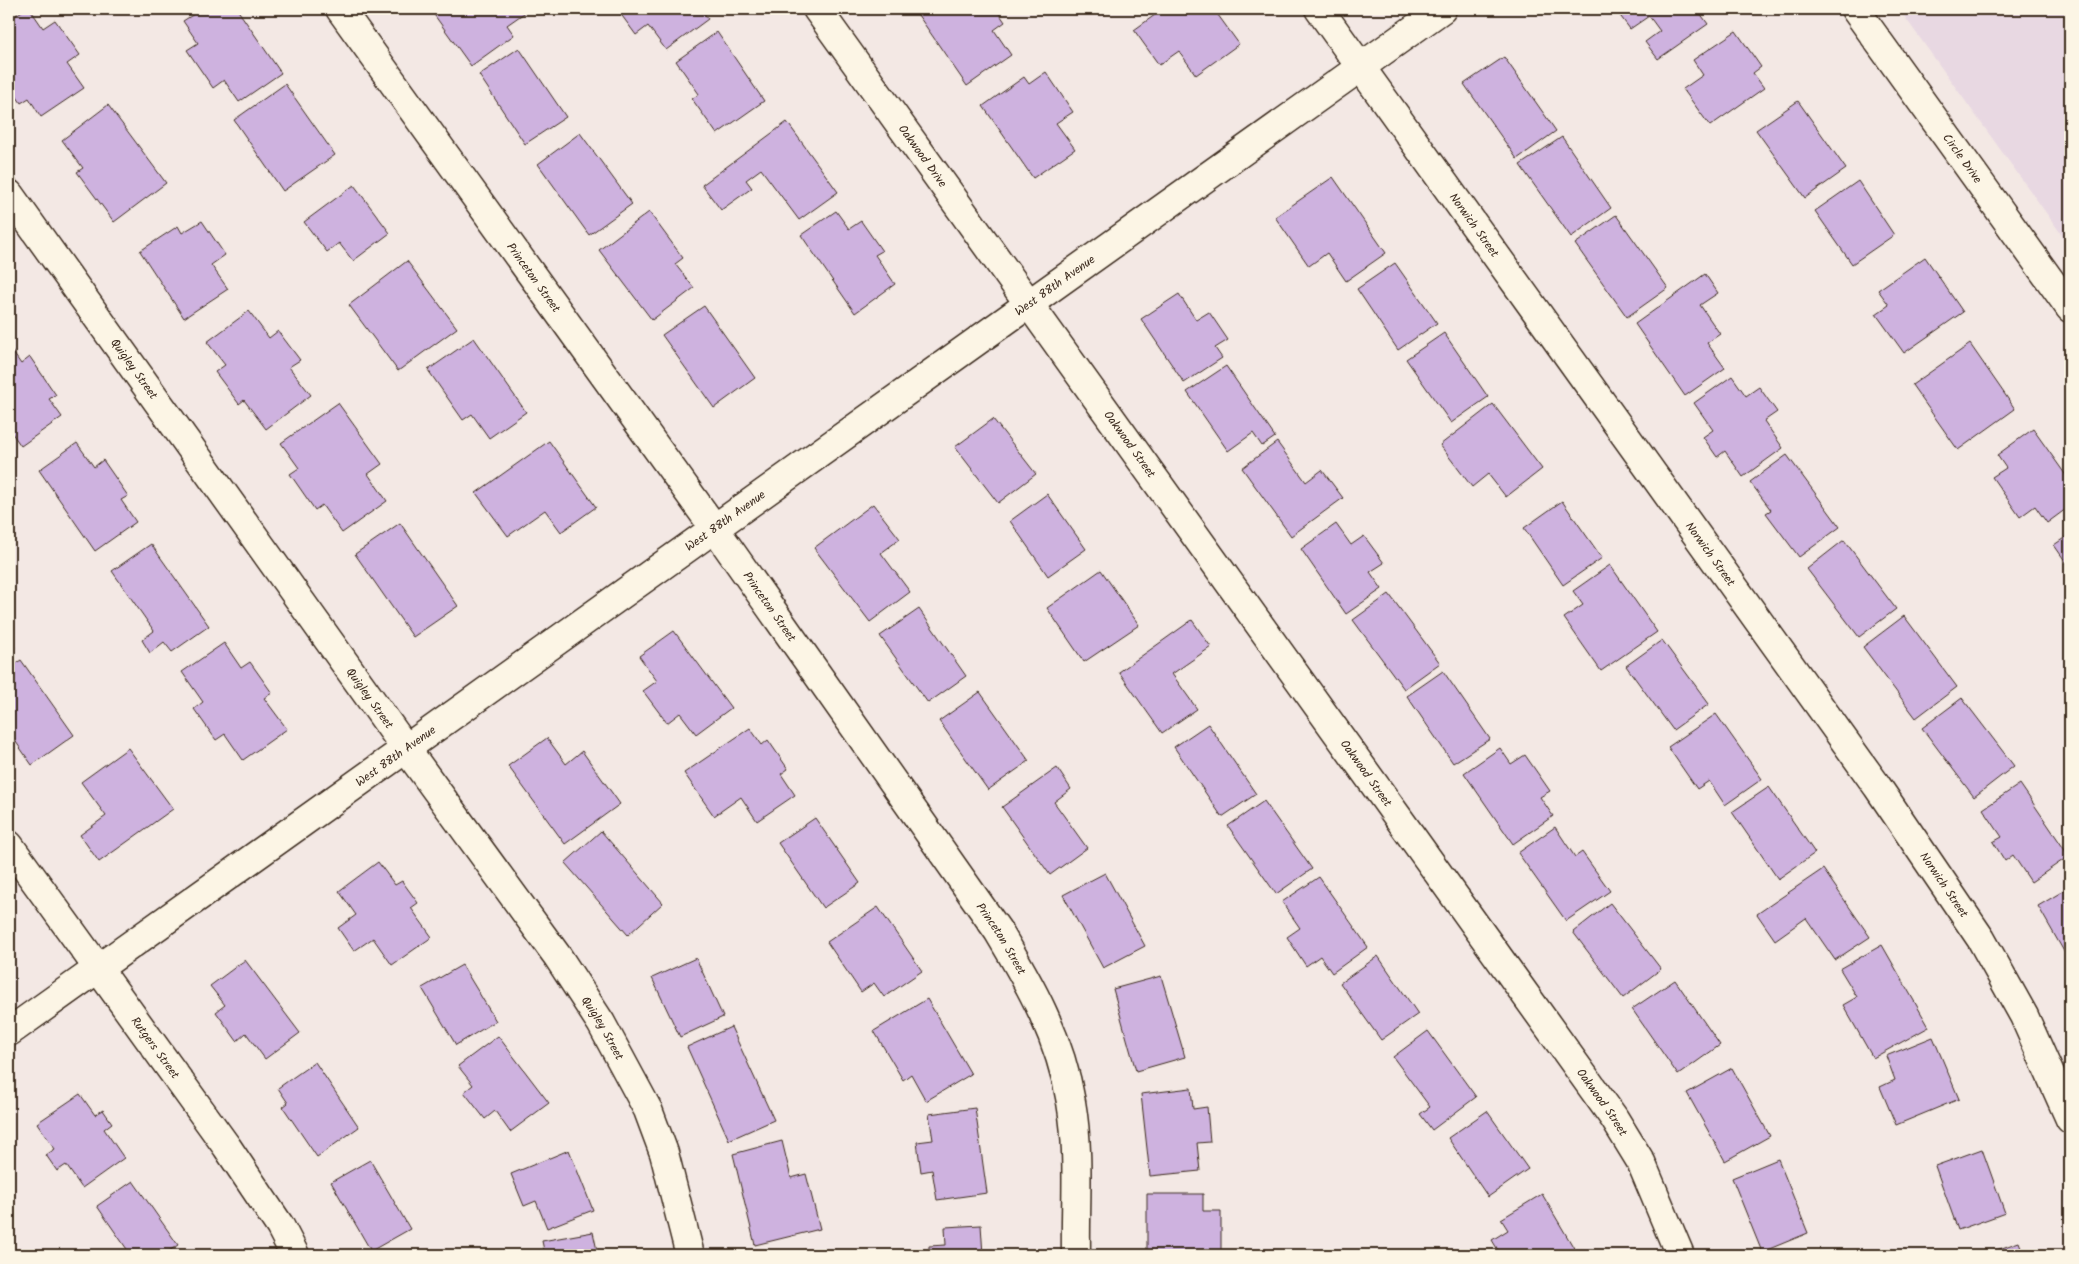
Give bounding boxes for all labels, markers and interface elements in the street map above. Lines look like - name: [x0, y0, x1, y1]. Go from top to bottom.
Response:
- street label: Oakwood Drive: [893, 121, 952, 192]
- street label: Circle Drive: [1937, 130, 1987, 188]
- street label: Norwich Street: [1444, 189, 1504, 262]
- street label: Princeton Street: [501, 239, 565, 317]
- street label: West 88th Avenue: [1011, 250, 1100, 321]
- street label: Quigley Street: [105, 335, 162, 404]
- street label: Oakwood Street: [1099, 407, 1160, 482]
- street label: West 88th Avenue: [681, 485, 770, 556]
- street label: Norwich Street: [1680, 518, 1740, 591]
- street label: Princeton Street: [738, 568, 801, 646]
- street label: Quigley Street: [341, 664, 398, 733]
- street label: West 88th Avenue: [352, 721, 441, 792]
- street label: Oakwood Street: [1335, 736, 1397, 811]
- street label: Norwich Street: [1915, 848, 1973, 922]
- street label: Princeton Street: [971, 899, 1031, 979]
- street label: Quigley Street: [576, 993, 629, 1064]
- street label: Rutgers Street: [126, 1013, 184, 1083]
- street label: Oakwood Street: [1571, 1065, 1632, 1140]

